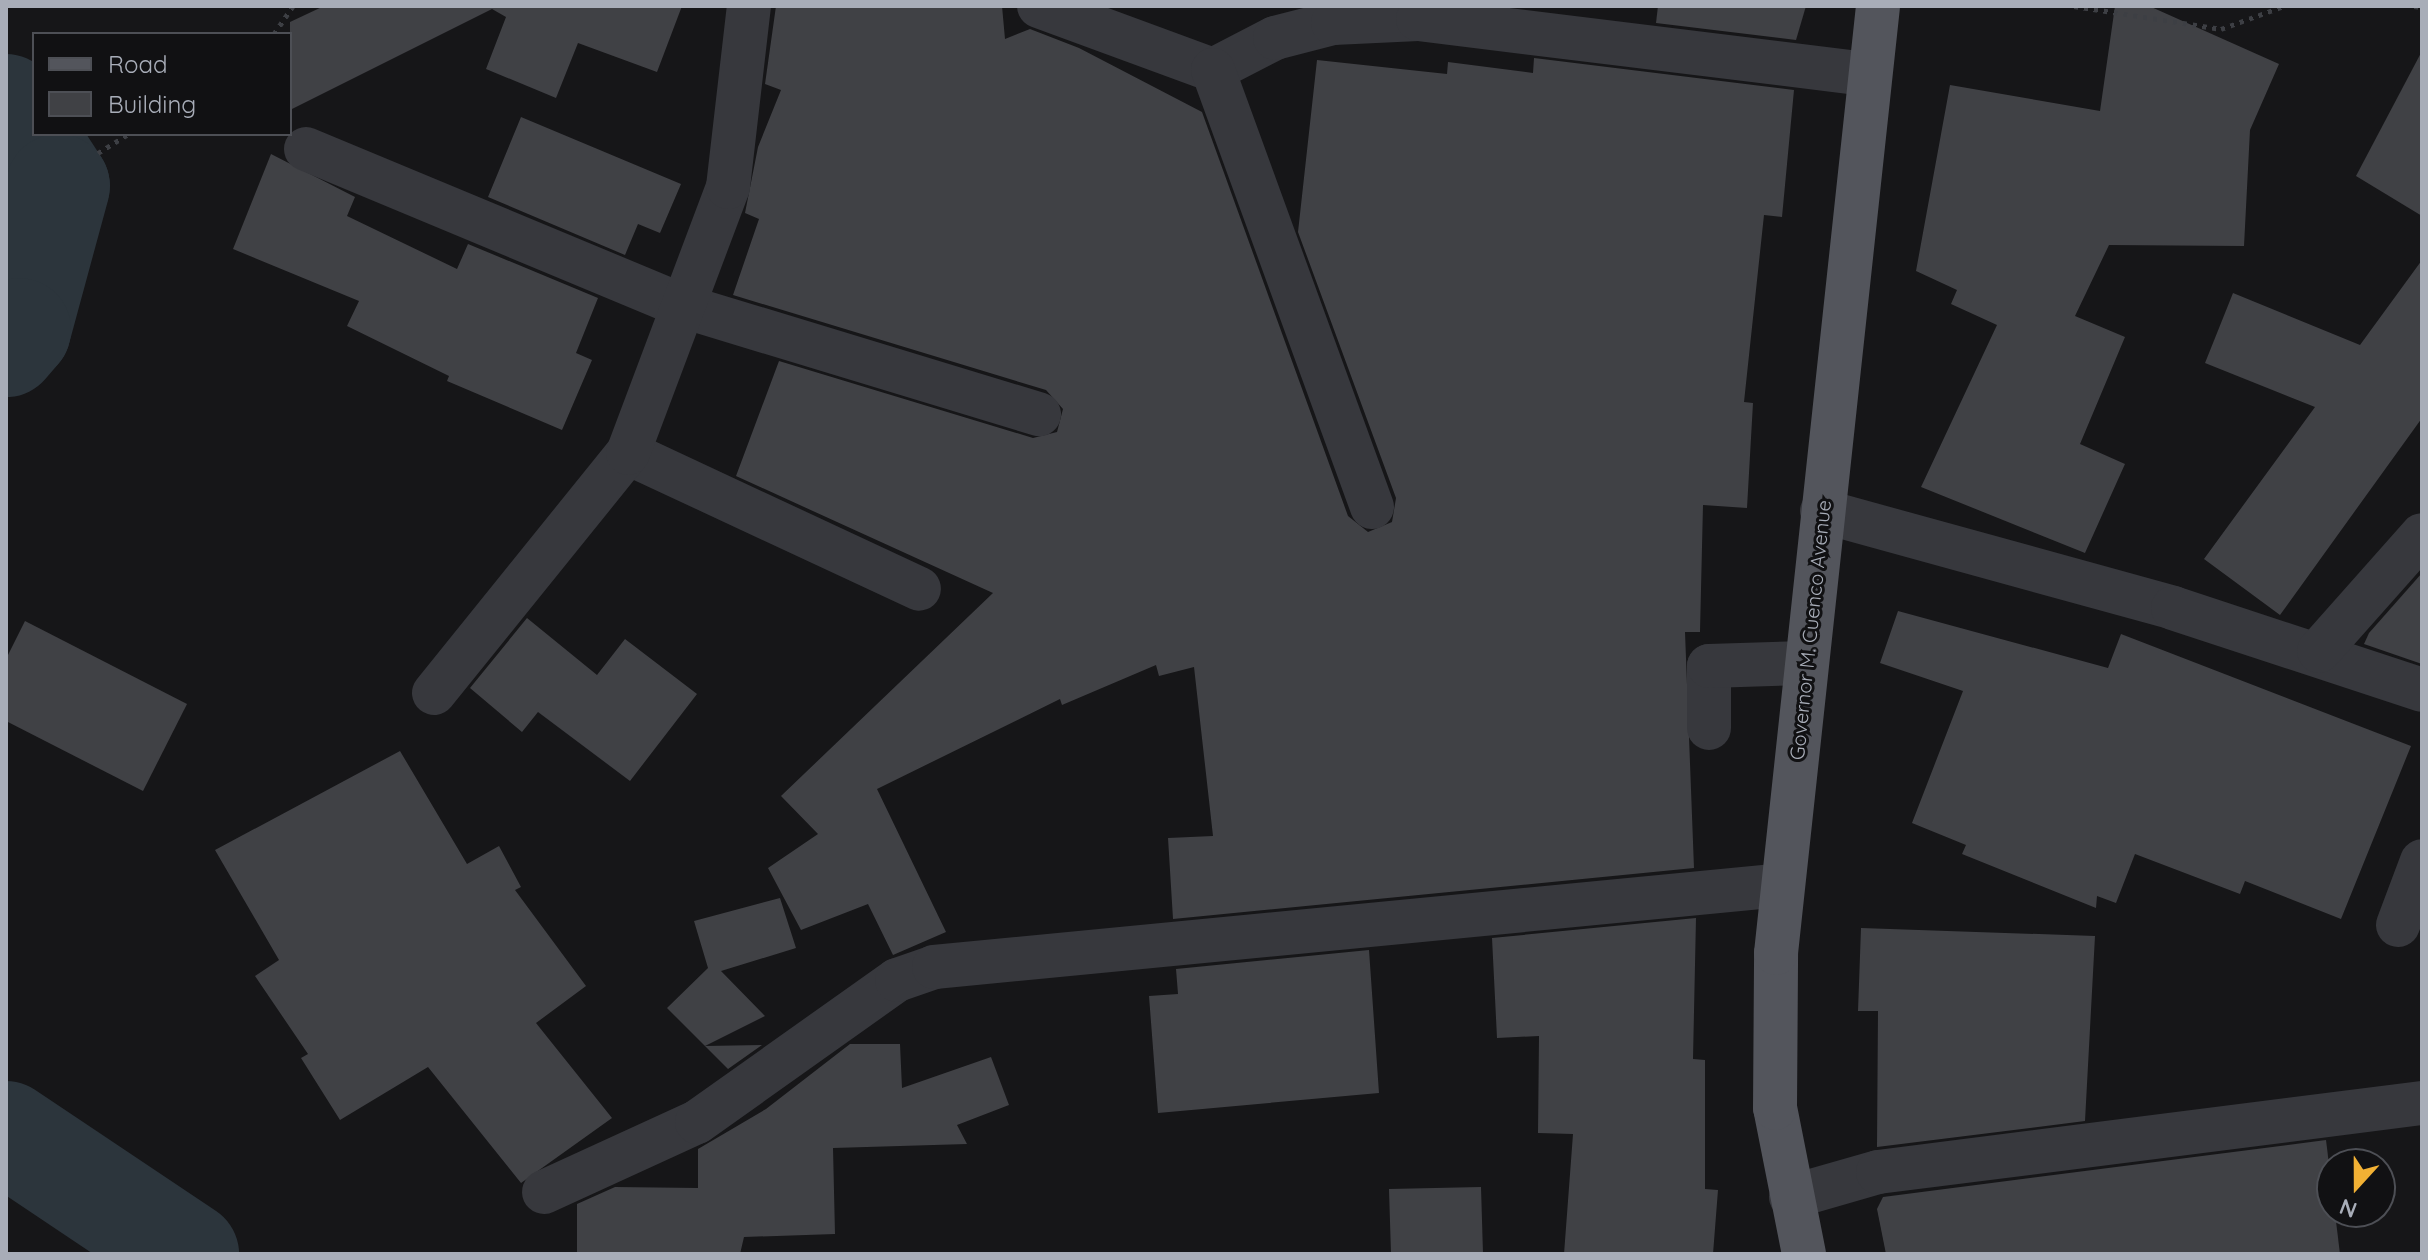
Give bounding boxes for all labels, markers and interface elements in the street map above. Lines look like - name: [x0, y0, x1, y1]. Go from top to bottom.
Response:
- legend: [32, 32, 292, 136]
- text: Road: [108, 49, 168, 79]
- text: Building: [108, 89, 196, 119]
- street label: Governor M. Cuenco Avenue: [1784, 499, 1836, 761]
- north arrow: [2316, 1148, 2396, 1228]
- text: N: [2336, 1193, 2361, 1225]

